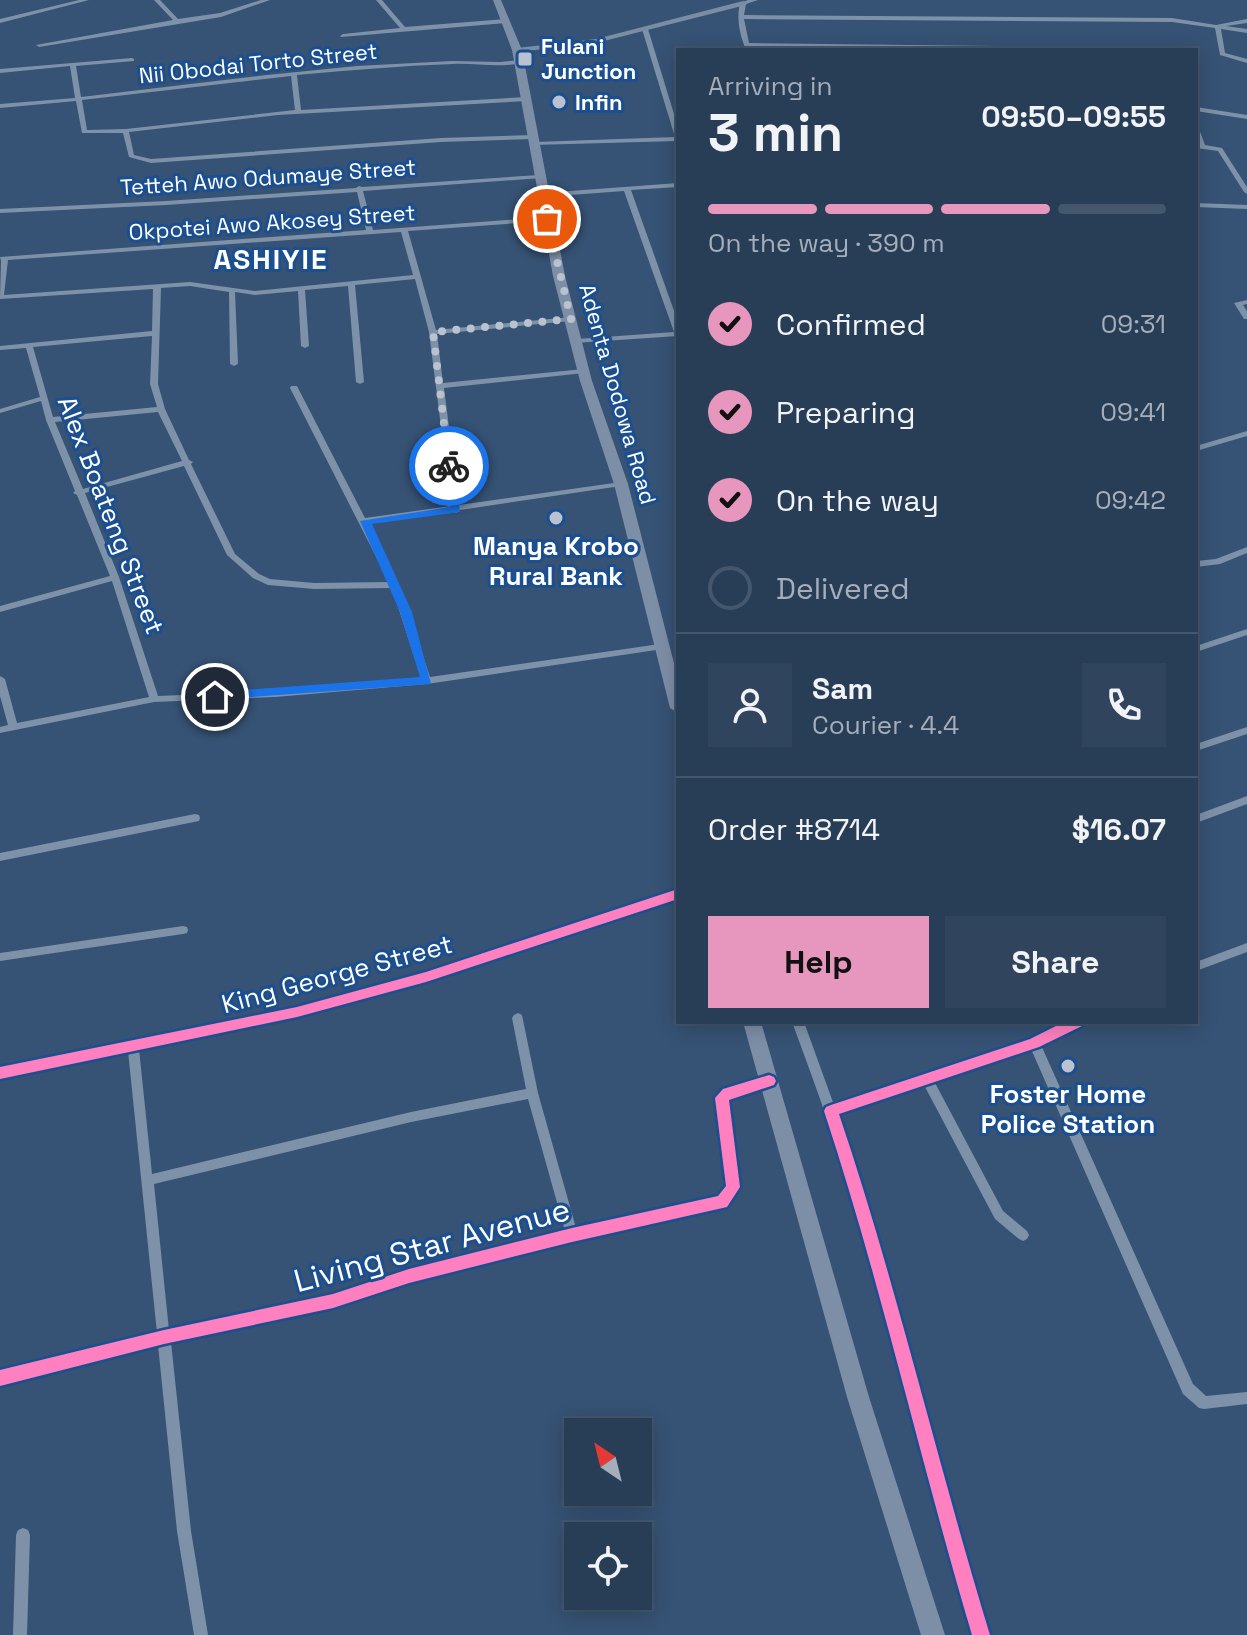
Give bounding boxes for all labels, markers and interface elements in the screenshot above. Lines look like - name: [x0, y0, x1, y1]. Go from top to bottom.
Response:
- place label: Fulani Junction: [541, 32, 636, 85]
- street label: Nii Obodai Torto Street: [137, 37, 379, 89]
- marker: Fulani Junction: [516, 50, 534, 68]
- text: Arriving in: [708, 69, 832, 103]
- place label: Infin: [575, 88, 622, 116]
- marker: Infin: [550, 93, 568, 111]
- text: 09:50–09:55: [981, 97, 1166, 136]
- text: 3 min: [708, 100, 843, 166]
- street label: Tetteh Awo Odumaye Street: [119, 153, 417, 201]
- pin: [513, 185, 581, 253]
- icon: bag: [525, 197, 569, 241]
- street label: Okpotei Awo Akosey Street: [128, 198, 416, 246]
- text: On the way · 390 m: [708, 226, 945, 260]
- district label: ASHIYIE: [214, 241, 328, 277]
- street label: Adenta Dodowa Road: [573, 281, 663, 507]
- icon: check: [708, 302, 752, 346]
- text: Confirmed: [776, 305, 926, 344]
- text: 09:31: [1101, 307, 1166, 341]
- icon: check: [708, 390, 752, 434]
- street label: Alex Boateng Street: [50, 391, 172, 639]
- text: Preparing: [776, 393, 915, 432]
- text: 09:41: [1100, 395, 1166, 429]
- courier: [409, 426, 489, 506]
- icon: bike: [427, 444, 471, 488]
- icon: check: [708, 478, 752, 522]
- text: On the way: [776, 481, 939, 520]
- text: 09:42: [1095, 483, 1166, 517]
- marker: Manya Krobo Rural Bank: [547, 509, 565, 527]
- place label: Manya Krobo Rural Bank: [473, 529, 639, 593]
- text: Delivered: [776, 569, 910, 608]
- pin: [181, 663, 249, 731]
- button: person: [708, 663, 792, 747]
- button: phone: [1082, 663, 1166, 747]
- text: Sam: [812, 669, 873, 708]
- icon: home: [193, 675, 237, 719]
- text: Courier · 4.4: [812, 708, 959, 742]
- text: Order #8714: [708, 810, 880, 849]
- text: $16.07: [1072, 810, 1166, 849]
- button: Help: [708, 916, 929, 1008]
- button: Share: [945, 916, 1166, 1008]
- street label: King George Street: [218, 927, 456, 1021]
- marker: Foster Home Police Station: [1059, 1057, 1077, 1075]
- place label: Foster Home Police Station: [981, 1077, 1155, 1141]
- street label: Living Star Avenue: [290, 1189, 574, 1301]
- north arrow: [564, 1418, 652, 1506]
- map controls: [564, 1418, 652, 1610]
- button: locate: [564, 1522, 652, 1610]

